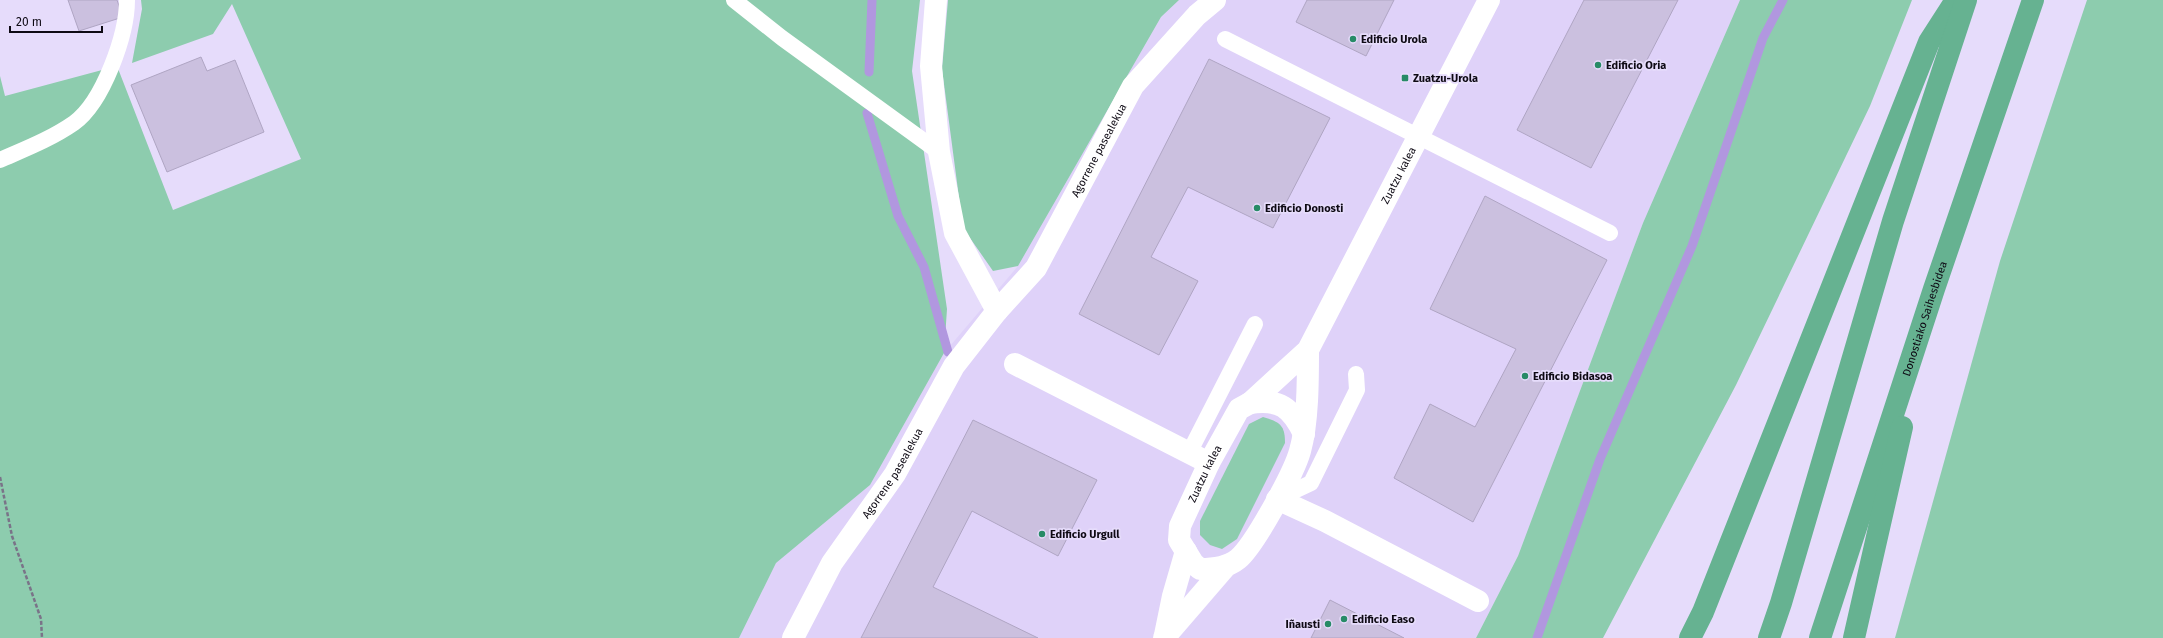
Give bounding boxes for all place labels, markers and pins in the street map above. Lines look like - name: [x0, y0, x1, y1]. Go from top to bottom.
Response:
- place label: Edificio Urola: [1361, 33, 1427, 46]
- marker: Edificio Urola: [1348, 34, 1358, 44]
- place label: Edificio Oria: [1606, 59, 1666, 72]
- marker: Edificio Oria: [1593, 60, 1603, 70]
- place label: Zuatzu-Urola: [1413, 72, 1478, 85]
- marker: Zuatzu-Urola: [1400, 73, 1410, 83]
- place label: Edificio Donosti: [1265, 202, 1343, 215]
- marker: Edificio Donosti: [1252, 203, 1262, 213]
- place label: Edificio Bidasoa: [1533, 370, 1612, 383]
- marker: Edificio Bidasoa: [1520, 371, 1530, 381]
- place label: Edificio Urgull: [1050, 528, 1120, 541]
- marker: Edificio Urgull: [1037, 529, 1047, 539]
- place label: Edificio Easo: [1352, 613, 1415, 626]
- marker: Edificio Easo: [1339, 614, 1349, 624]
- place label: Iñausti: [1285, 618, 1320, 631]
- marker: Iñausti: [1323, 619, 1333, 629]

